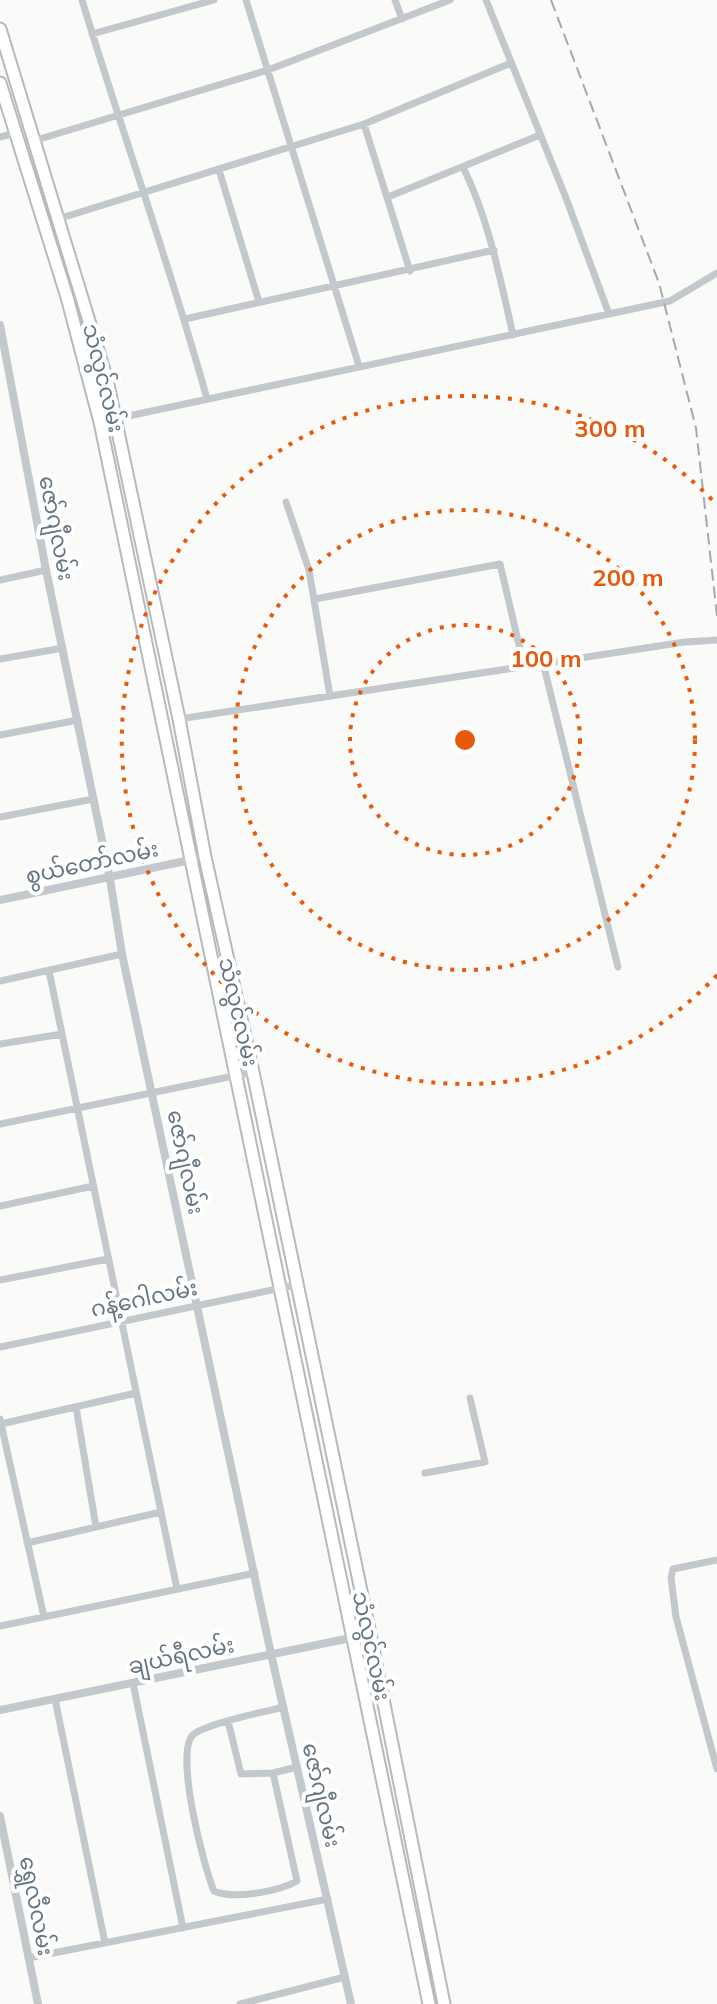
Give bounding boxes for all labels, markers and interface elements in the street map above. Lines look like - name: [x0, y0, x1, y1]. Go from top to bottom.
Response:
- street label: သံလွင်လမ်း: [74, 320, 132, 436]
- text: 300 m: [574, 413, 646, 443]
- street label: ဇော်ဂျီလမ်း: [28, 473, 82, 584]
- text: 200 m: [592, 562, 664, 592]
- text: 100 m: [510, 643, 582, 673]
- centre of rings: [451, 726, 479, 754]
- street label: စွယ်တော်လမ်း: [23, 833, 162, 893]
- street label: သံလွင်လမ်း: [210, 954, 266, 1070]
- street label: ဇော်ဂျီလမ်း: [156, 1107, 212, 1218]
- street label: ဂန့်ဂေါလမ်း: [88, 1272, 201, 1327]
- street label: သံလွင်လမ်း: [344, 1589, 398, 1704]
- street label: ချယ်ရီလမ်း: [125, 1629, 238, 1685]
- street label: ဇော်ဂျီလမ်း: [292, 1740, 349, 1851]
- street label: ရွှေလီလမ်း: [10, 1854, 61, 1959]

